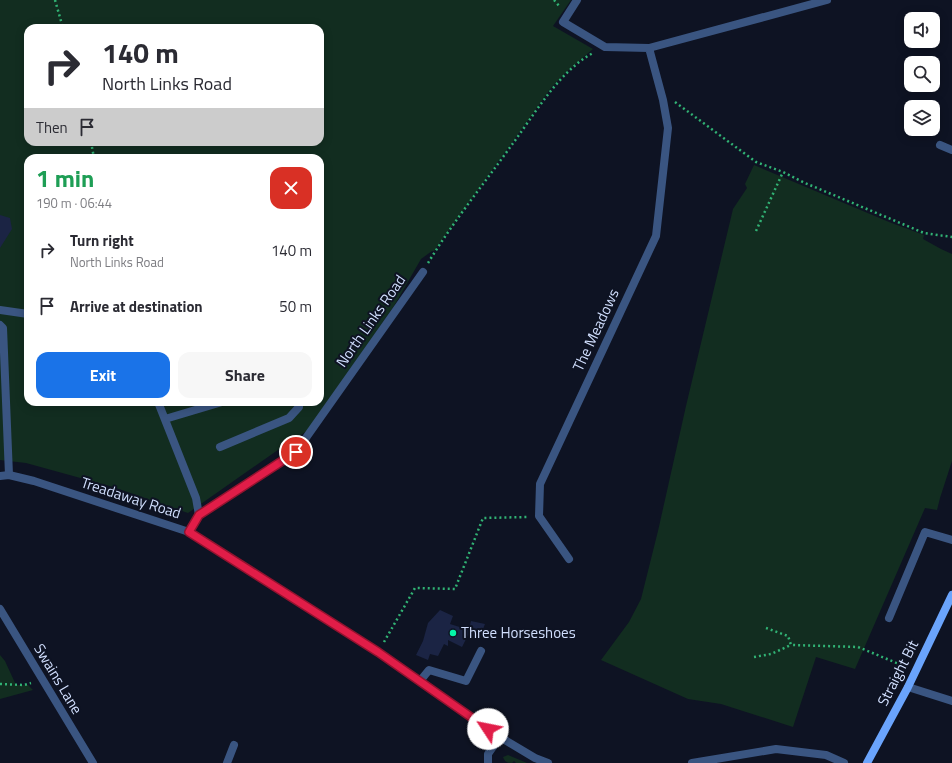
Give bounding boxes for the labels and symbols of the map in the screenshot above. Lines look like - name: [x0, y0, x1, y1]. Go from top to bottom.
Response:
- street label: North Links Road: [330, 270, 411, 372]
- street label: The Meadows: [566, 285, 625, 375]
- pin: [279, 435, 313, 469]
- street label: Treadaway Road: [78, 471, 184, 525]
- place label: Three Horseshoes: [461, 621, 576, 644]
- marker: Three Horseshoes: [448, 628, 458, 638]
- street label: Straight Bit: [871, 635, 924, 710]
- street label: Swains Lane: [28, 639, 89, 718]
- position arrow: [467, 708, 509, 750]

